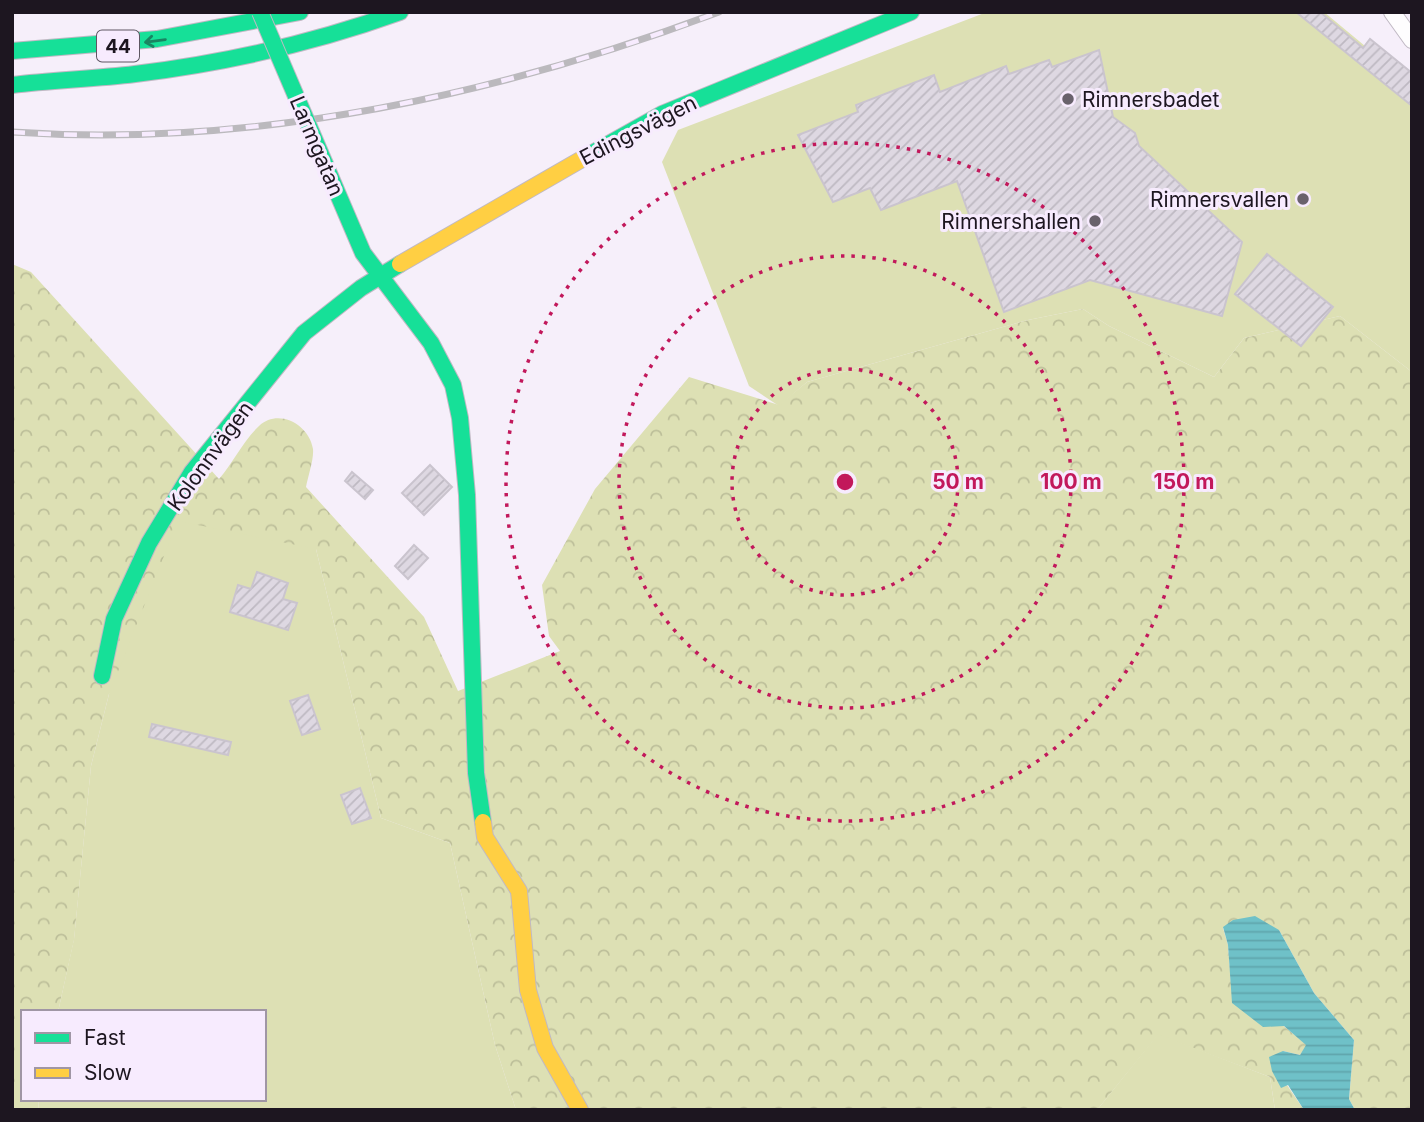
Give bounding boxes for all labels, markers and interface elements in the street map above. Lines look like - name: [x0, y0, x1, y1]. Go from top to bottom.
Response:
- road number: 44: [97, 30, 139, 61]
- one-way arrow: [144, 35, 167, 48]
- place label: Rimnersbadet: [1082, 87, 1220, 112]
- street label: Edingsvägen: [575, 90, 701, 170]
- marker: Rimnersbadet: [1060, 91, 1076, 107]
- street label: Larmgatan: [285, 92, 349, 200]
- place label: Rimnersvallen: [1150, 187, 1289, 212]
- marker: Rimnersvallen: [1295, 191, 1311, 207]
- place label: Rimnershallen: [941, 209, 1081, 234]
- marker: Rimnershallen: [1087, 213, 1103, 229]
- street label: Kolonnvägen: [162, 396, 258, 516]
- text: 50 m: [932, 469, 984, 494]
- text: 100 m: [1040, 469, 1102, 494]
- text: 150 m: [1154, 469, 1214, 494]
- centre of rings: [833, 470, 857, 494]
- legend: [21, 1010, 266, 1101]
- text: Fast: [84, 1025, 126, 1050]
- text: Slow: [84, 1060, 132, 1085]

